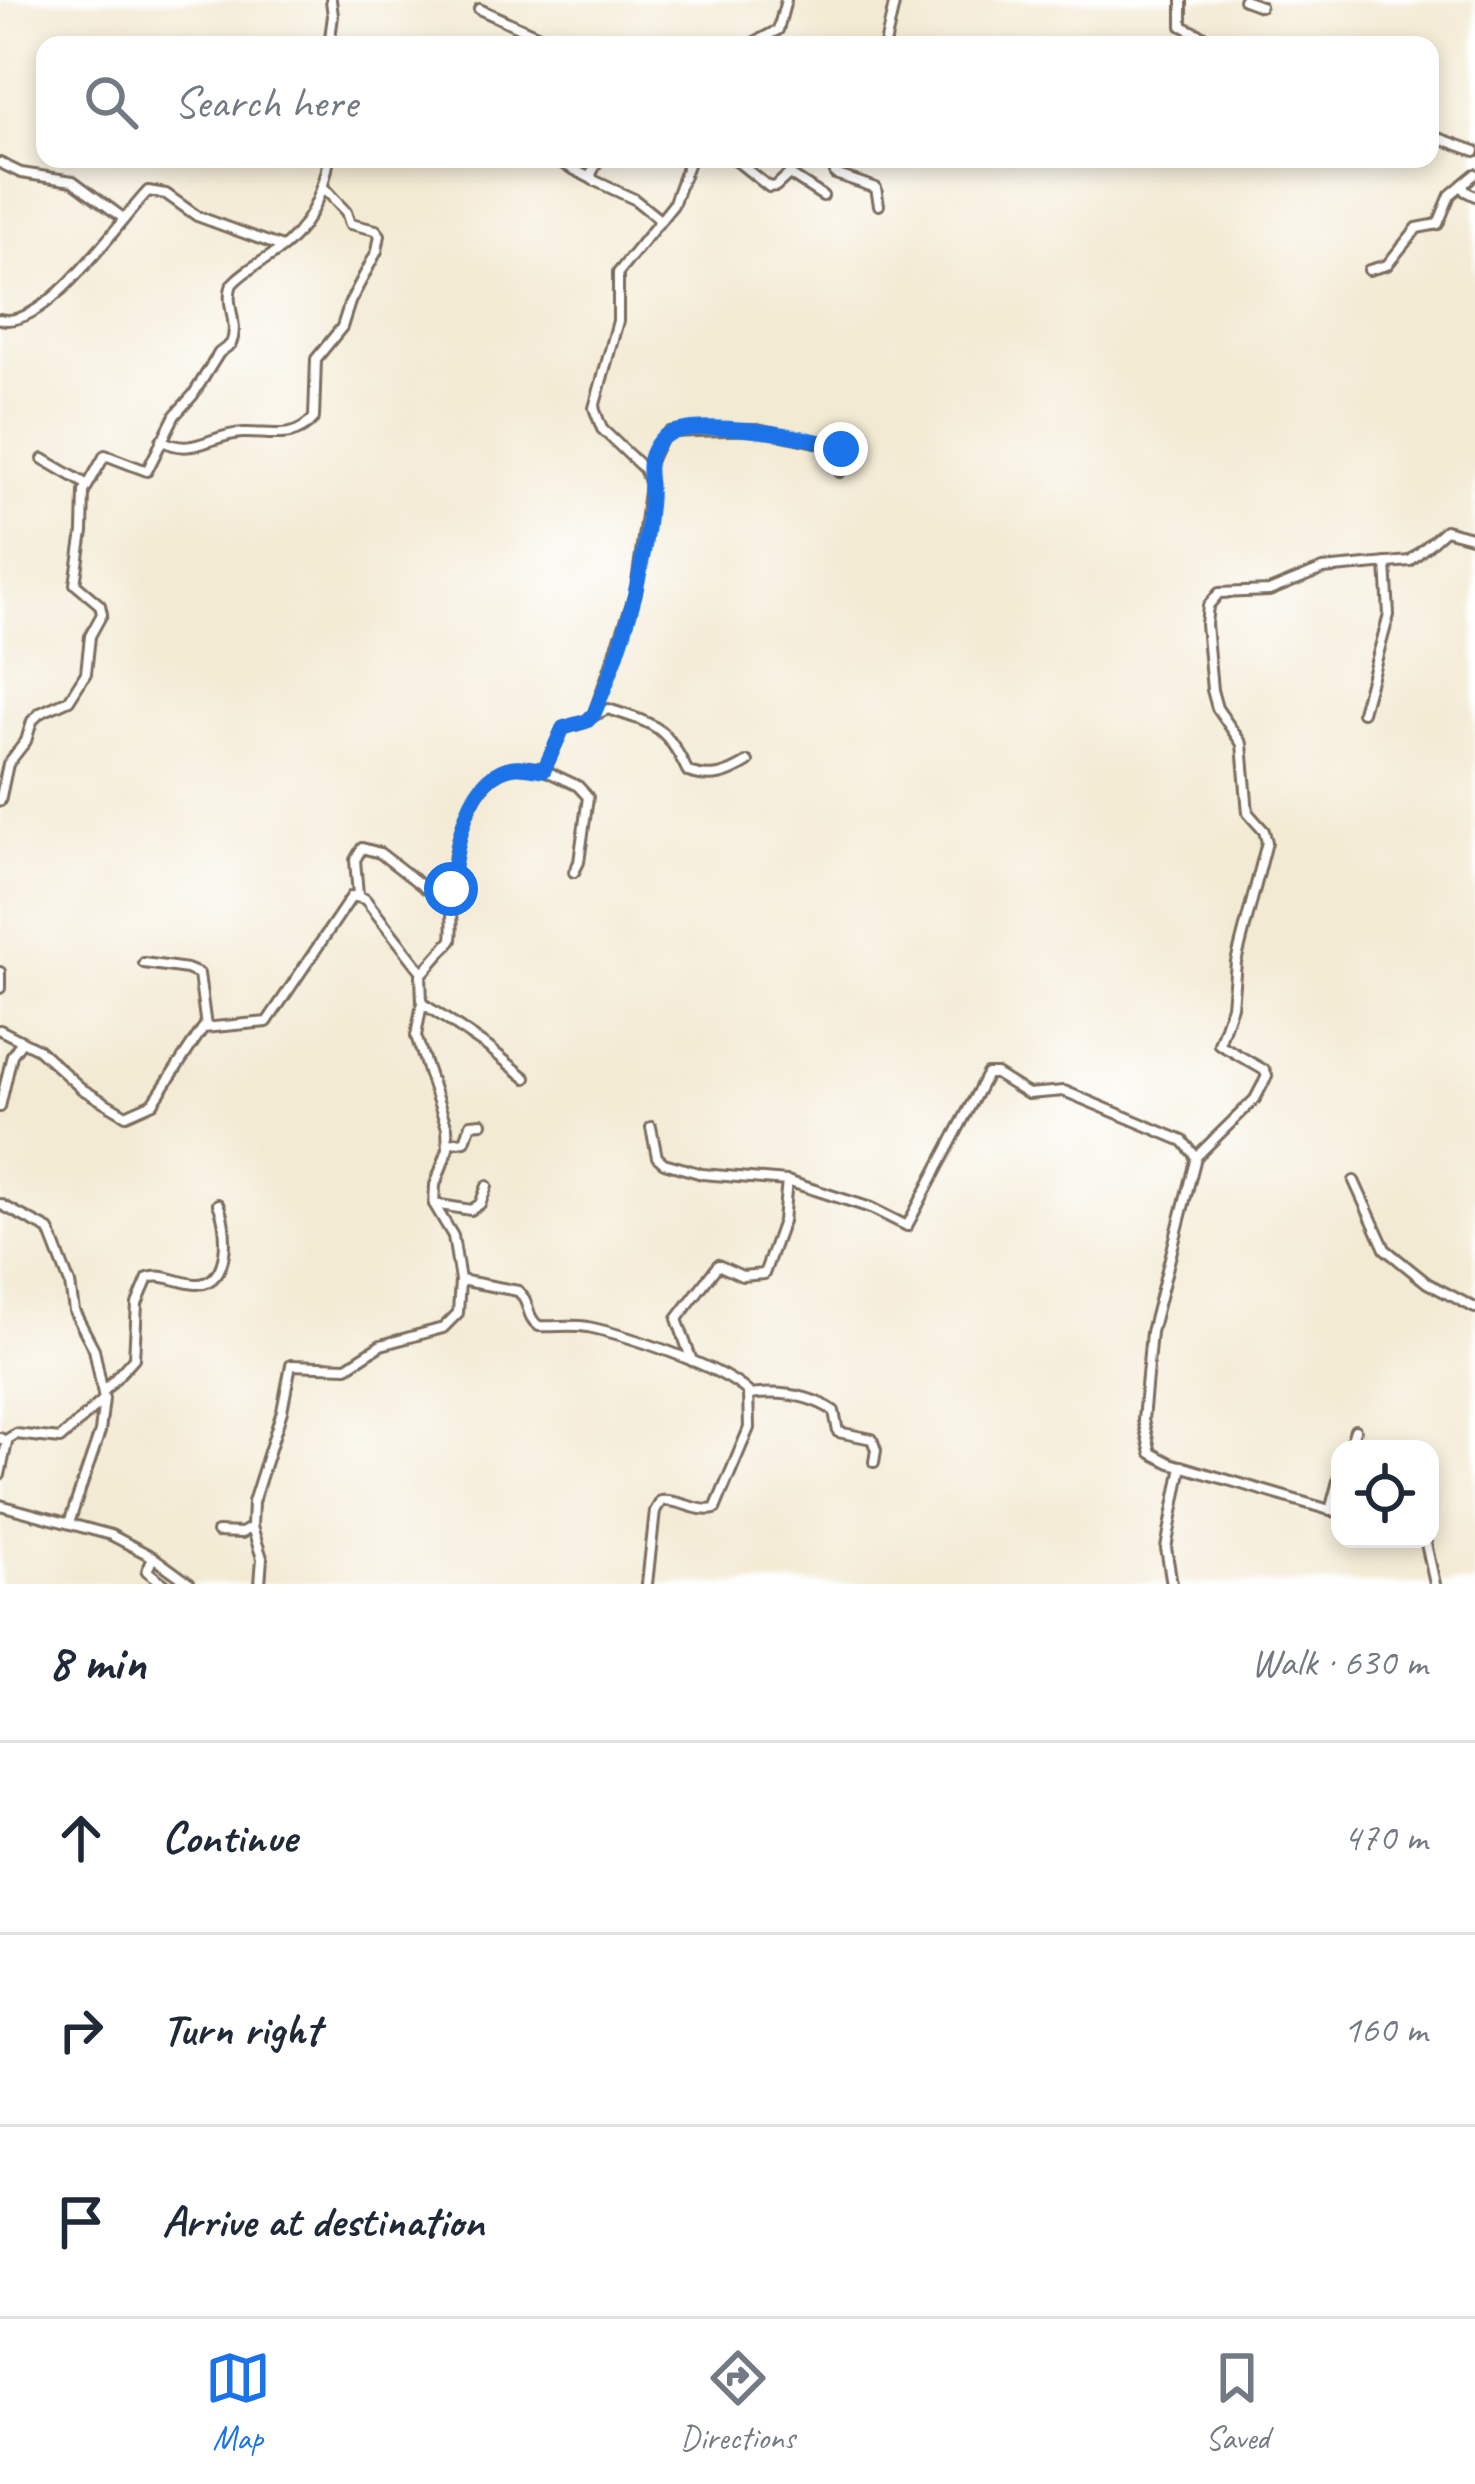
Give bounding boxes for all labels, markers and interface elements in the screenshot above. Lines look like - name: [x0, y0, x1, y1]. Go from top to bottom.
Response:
- search box: [36, 36, 1439, 168]
- icon: search: [78, 69, 144, 135]
- text: Search here: [174, 74, 357, 131]
- route end: [814, 422, 868, 476]
- route start: [424, 862, 478, 916]
- map controls: [1331, 1440, 1439, 1548]
- button: locate: [1331, 1440, 1439, 1548]
- text: 8 min: [48, 1630, 146, 1694]
- text: Walk · 630 m: [1251, 1638, 1427, 1687]
- icon: ahead: [48, 1805, 114, 1871]
- text: Continue: [162, 1809, 296, 1866]
- text: 470 m: [1343, 1813, 1427, 1862]
- icon: right: [48, 1997, 114, 2063]
- text: Turn right: [162, 2001, 320, 2058]
- text: 160 m: [1343, 2005, 1427, 2054]
- icon: arrive: [48, 2189, 114, 2255]
- text: Arrive at destination: [162, 2193, 484, 2250]
- tab: Map: [205, 2345, 271, 2459]
- tab: Directions: [680, 2345, 795, 2459]
- tab: Saved: [1204, 2345, 1270, 2459]

